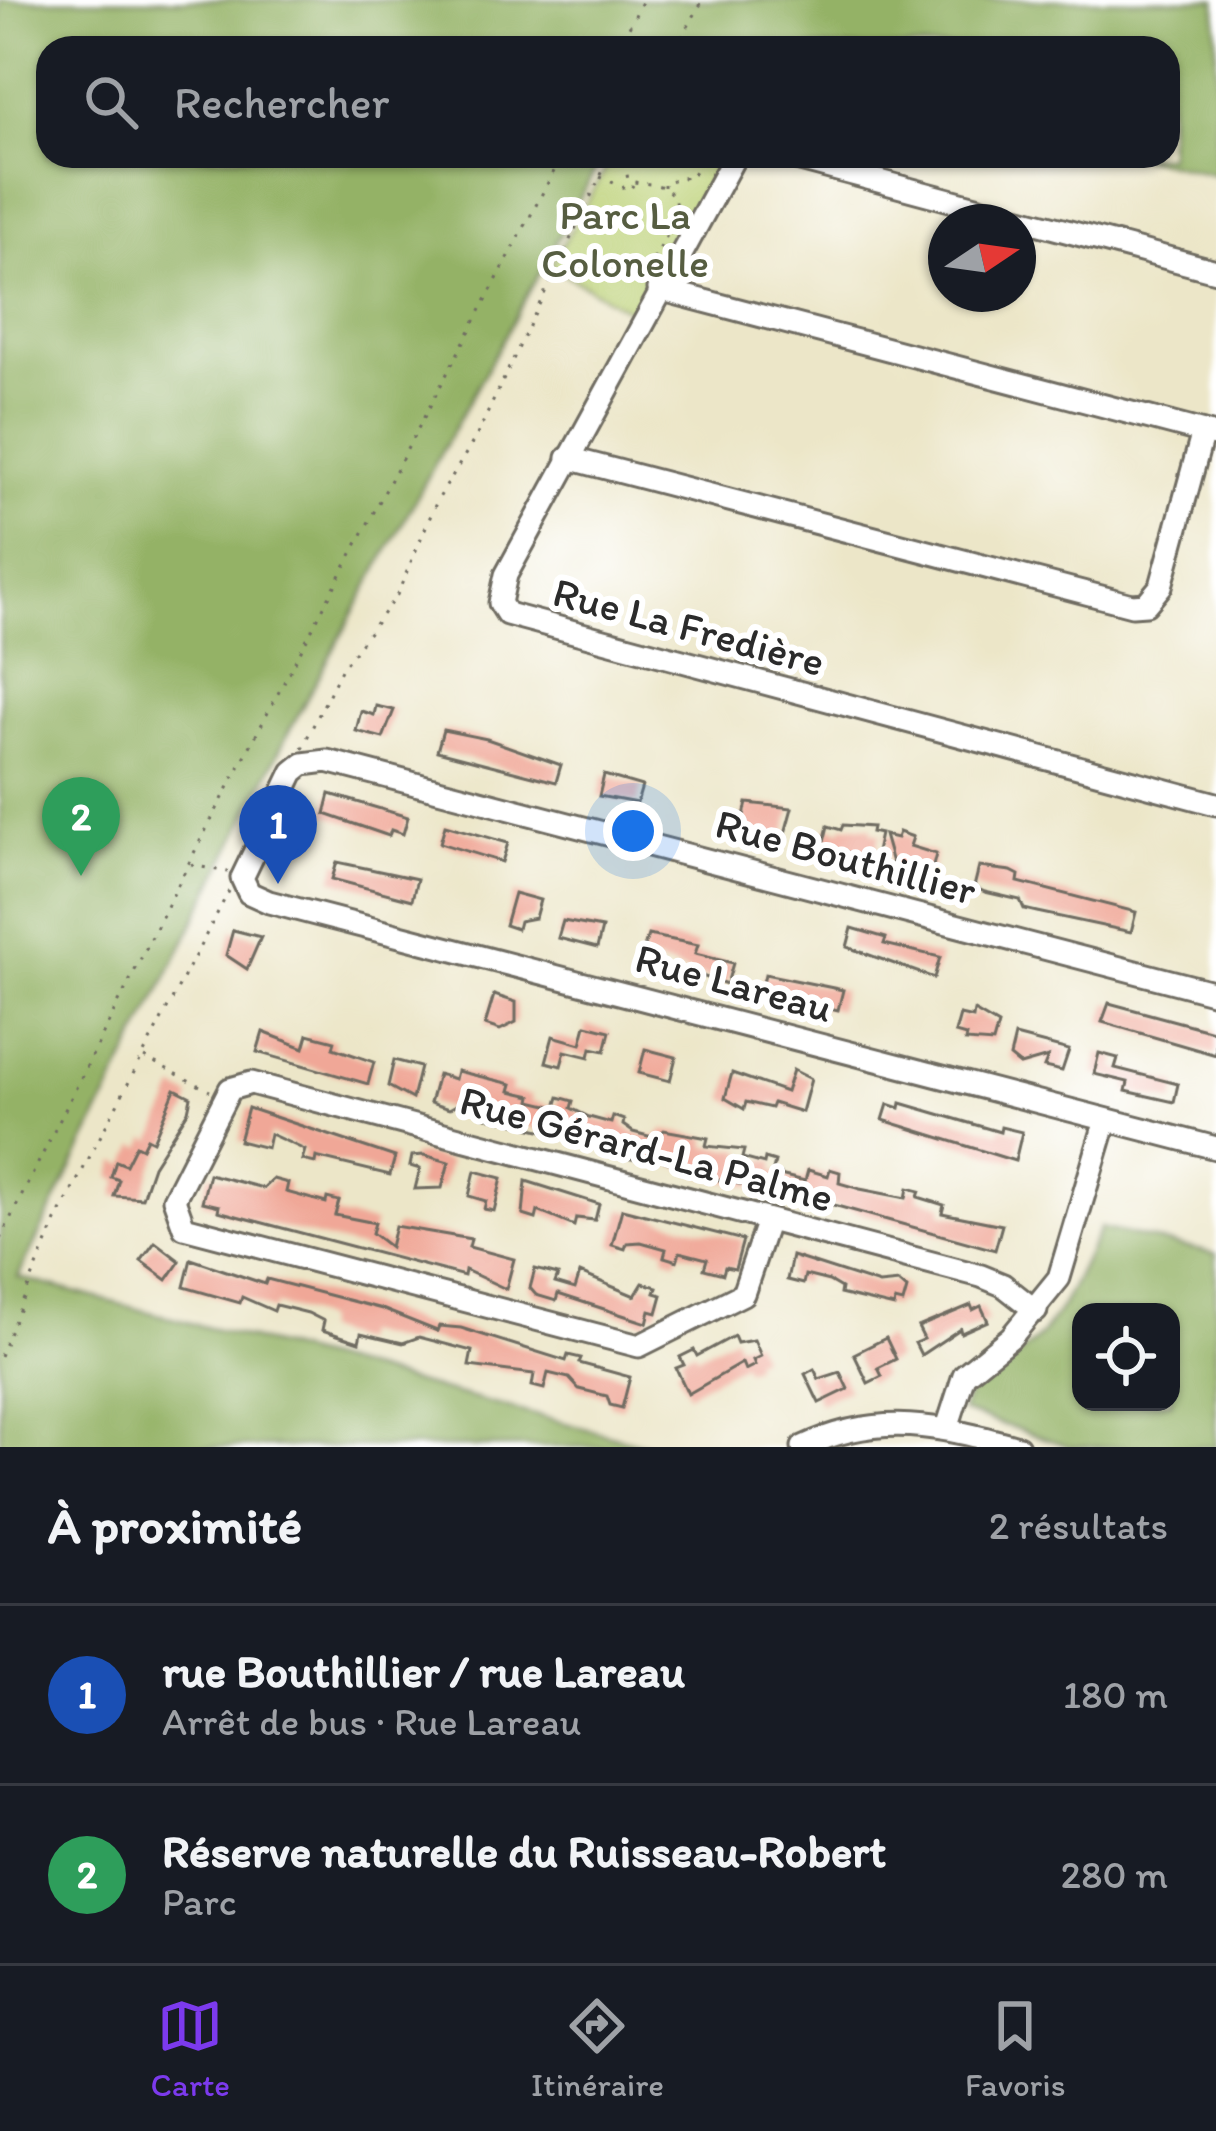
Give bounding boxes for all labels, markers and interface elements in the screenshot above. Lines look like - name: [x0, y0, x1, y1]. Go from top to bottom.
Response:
- search box: [36, 36, 1180, 168]
- icon: search: [78, 69, 144, 135]
- text: Rechercher: [174, 75, 389, 129]
- park label: Parc La Colonelle: [541, 189, 709, 288]
- north arrow: [928, 204, 1036, 312]
- street label: Rue La Fredière: [548, 566, 830, 687]
- pin: 2: [42, 777, 120, 876]
- pin: 1: [239, 785, 317, 884]
- street label: Rue Bouthillier: [710, 797, 982, 916]
- your location: [603, 801, 663, 861]
- street label: Rue Lareau: [630, 932, 838, 1033]
- street label: Rue Gérard-La Palme: [455, 1074, 839, 1223]
- map controls: [1072, 1303, 1180, 1411]
- button: locate: [1072, 1303, 1180, 1411]
- text: À proximité: [48, 1495, 302, 1556]
- text: 2 résultats: [989, 1502, 1168, 1549]
- text: rue Bouthillier / rue Lareau: [162, 1644, 685, 1698]
- text: 1: [78, 1671, 96, 1718]
- text: 180 m: [1063, 1671, 1168, 1718]
- text: Arrêt de bus · Rue Lareau: [162, 1698, 581, 1745]
- text: Réserve naturelle du Ruisseau-Robert: [162, 1824, 886, 1878]
- text: 2: [77, 1851, 97, 1898]
- text: 280 m: [1061, 1851, 1168, 1898]
- text: Parc: [162, 1878, 237, 1925]
- tab: Carte: [150, 1993, 230, 2104]
- tab: Itinéraire: [531, 1993, 664, 2104]
- tab: Favoris: [965, 1993, 1066, 2104]

